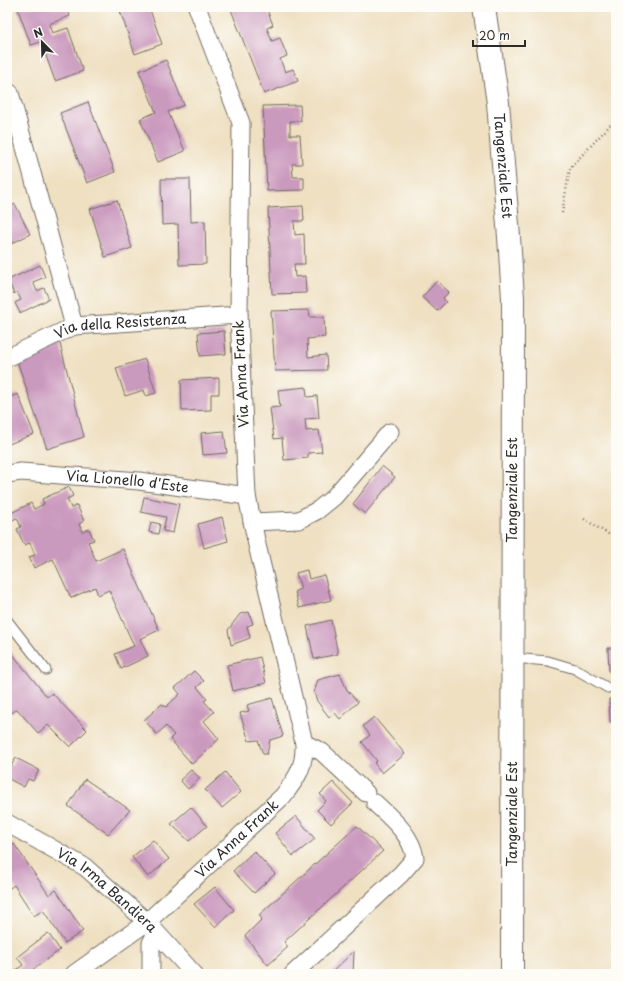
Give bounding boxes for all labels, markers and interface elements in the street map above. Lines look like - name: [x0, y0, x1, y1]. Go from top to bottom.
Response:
- north arrow: [22, 22, 62, 62]
- scale bar: [473, 22, 525, 48]
- text: N: [31, 23, 45, 42]
- text: 20 m: [479, 26, 510, 44]
- street label: Tangenziale Est: [489, 112, 518, 219]
- street label: Via della Resistenza: [50, 308, 187, 344]
- street label: Via Anna Frank: [227, 319, 254, 428]
- street label: Tangenziale Est: [501, 437, 522, 543]
- street label: Via Lionello d'Este: [65, 464, 190, 498]
- street label: Tangenziale Est: [501, 761, 522, 867]
- street label: Via Anna Frank: [190, 794, 283, 883]
- street label: Via Irma Bandiera: [53, 842, 163, 937]

